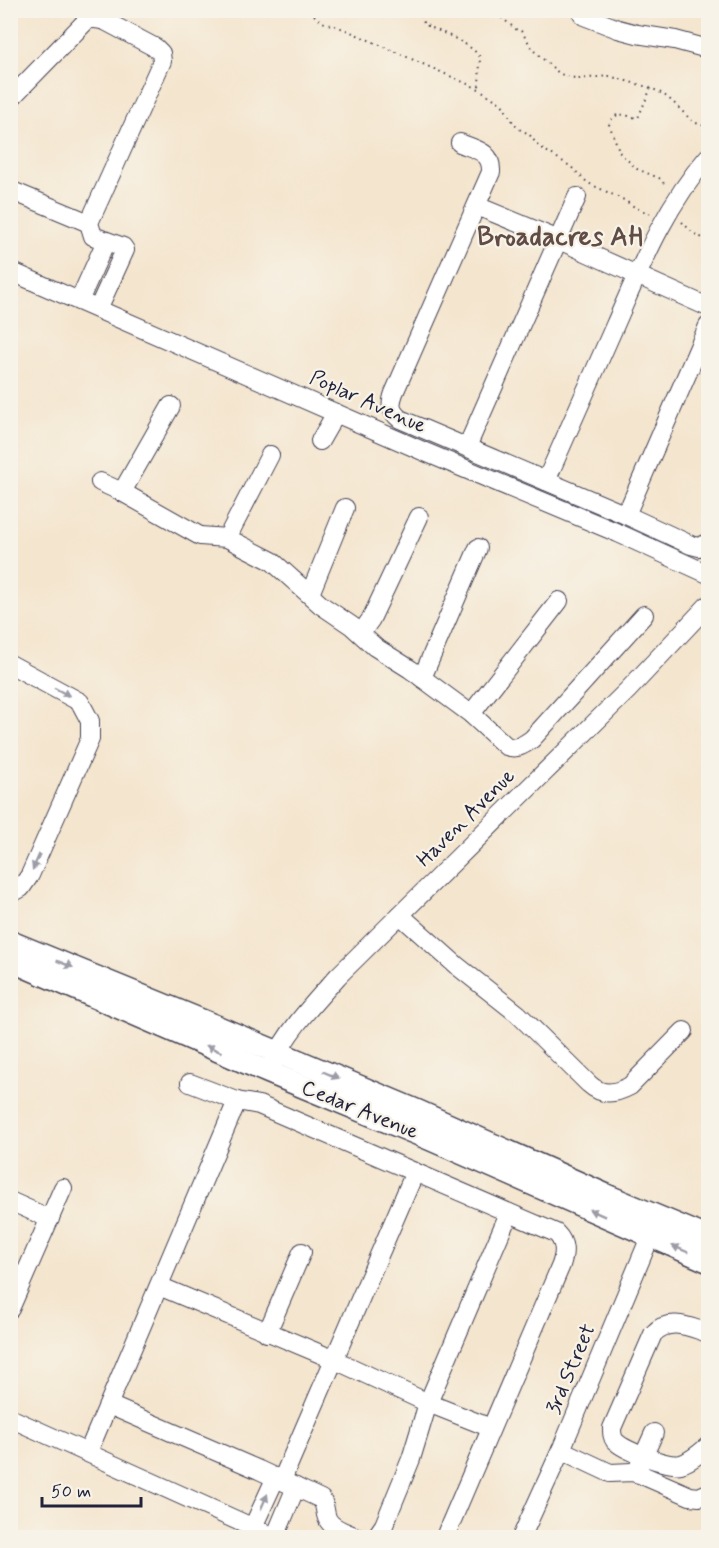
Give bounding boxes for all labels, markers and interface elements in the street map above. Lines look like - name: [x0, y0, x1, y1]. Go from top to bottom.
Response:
- district label: Broadacres AH: [477, 220, 643, 255]
- street label: Poplar Avenue: [305, 364, 431, 440]
- one-way arrow: [53, 686, 71, 696]
- street label: Haven Avenue: [411, 763, 521, 873]
- one-way arrow: [31, 854, 41, 872]
- one-way arrow: [56, 959, 74, 969]
- one-way arrow: [205, 1044, 223, 1054]
- one-way arrow: [322, 1071, 340, 1080]
- street label: Cedar Avenue: [297, 1074, 423, 1146]
- one-way arrow: [588, 1207, 606, 1217]
- one-way arrow: [671, 1244, 688, 1253]
- street label: 3rd Street: [539, 1320, 603, 1418]
- scale bar: [42, 1470, 141, 1508]
- text: 50 m: [51, 1480, 91, 1504]
- one-way arrow: [260, 1494, 269, 1511]

